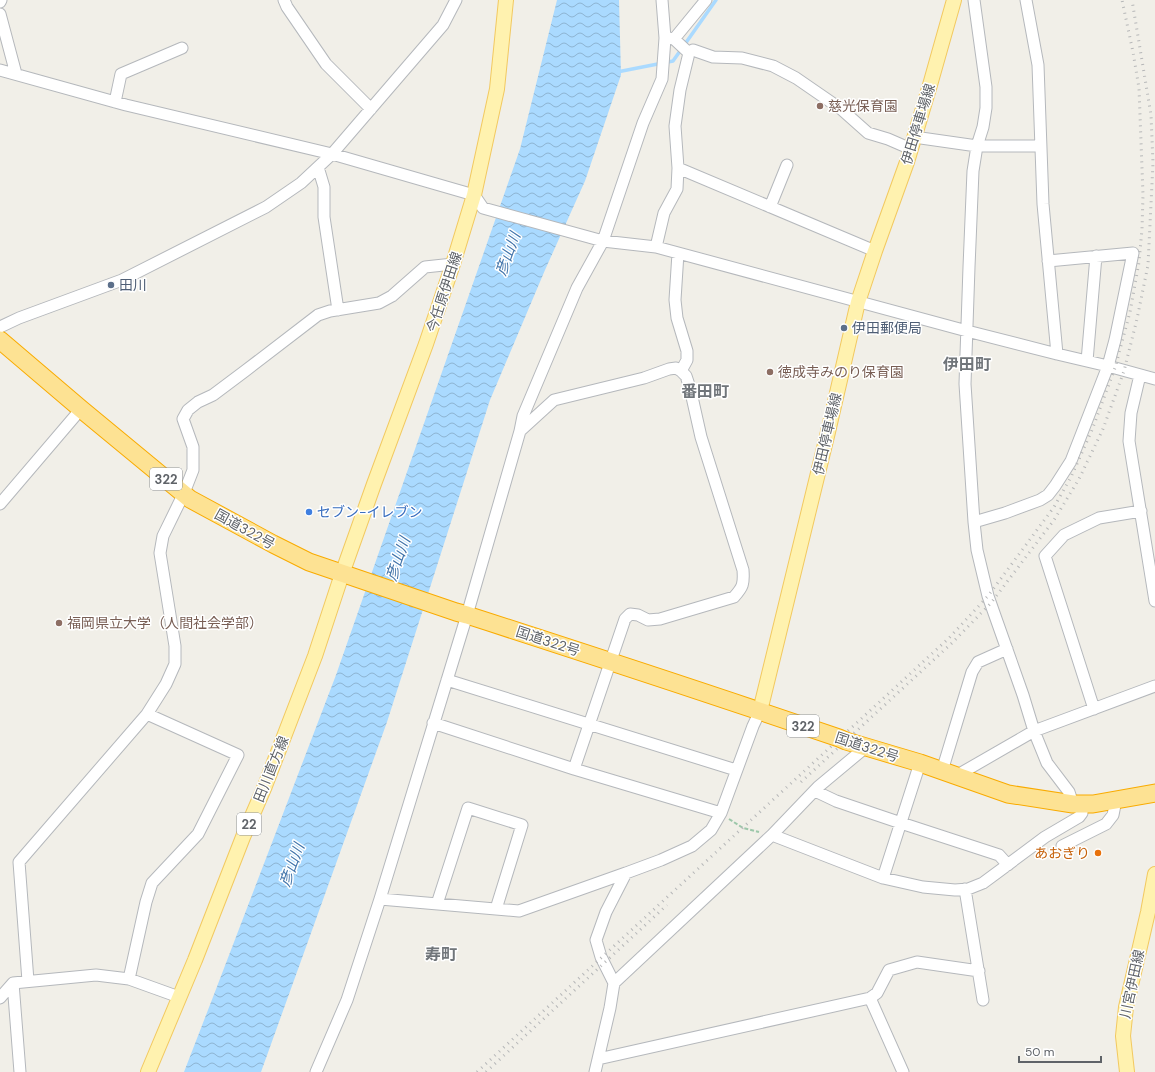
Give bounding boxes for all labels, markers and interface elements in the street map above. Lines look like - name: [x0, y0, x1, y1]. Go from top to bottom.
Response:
- street label: 伊田停車場線: [897, 81, 939, 167]
- place label: 慈光保育園: [828, 97, 898, 115]
- marker: 慈光保育園: [815, 101, 825, 111]
- water label: 彦山川: [491, 228, 526, 279]
- street label: 今任原伊田線: [422, 249, 466, 335]
- place label: 田川: [119, 276, 147, 294]
- marker: 田川: [106, 280, 116, 290]
- place label: 伊田郵便局: [852, 319, 922, 337]
- marker: 伊田郵便局: [839, 323, 849, 333]
- district label: 伊田町: [942, 354, 991, 375]
- place label: 徳成寺みのり保育園: [778, 363, 904, 381]
- marker: 徳成寺みのり保育園: [765, 367, 775, 377]
- district label: 番田町: [681, 381, 729, 402]
- street label: 伊田停車場線: [809, 391, 845, 477]
- road number: 322: [150, 468, 182, 490]
- place label: セブン-イレブン: [317, 503, 423, 521]
- street label: 国道322号: [212, 505, 278, 553]
- marker: セブン-イレブン: [304, 507, 314, 517]
- water label: 彦山川: [381, 533, 415, 584]
- place label: 福岡県立大学（人間社会学部）: [67, 614, 263, 632]
- marker: 福岡県立大学（人間社会学部）: [54, 618, 64, 628]
- street label: 国道322号: [514, 622, 582, 660]
- road number: 322: [787, 715, 819, 737]
- street label: 国道322号: [833, 728, 901, 766]
- street label: 田川直方線: [250, 733, 292, 805]
- road number: 22: [237, 813, 261, 835]
- water label: 彦山川: [275, 839, 310, 890]
- place label: あおぎり: [1034, 844, 1090, 862]
- marker: あおぎり: [1093, 848, 1103, 858]
- district label: 寿町: [425, 944, 457, 965]
- street label: 川宮伊田線: [1116, 948, 1148, 1020]
- scale bar: [1019, 1038, 1101, 1064]
- text: 50 m: [1025, 1044, 1054, 1060]

